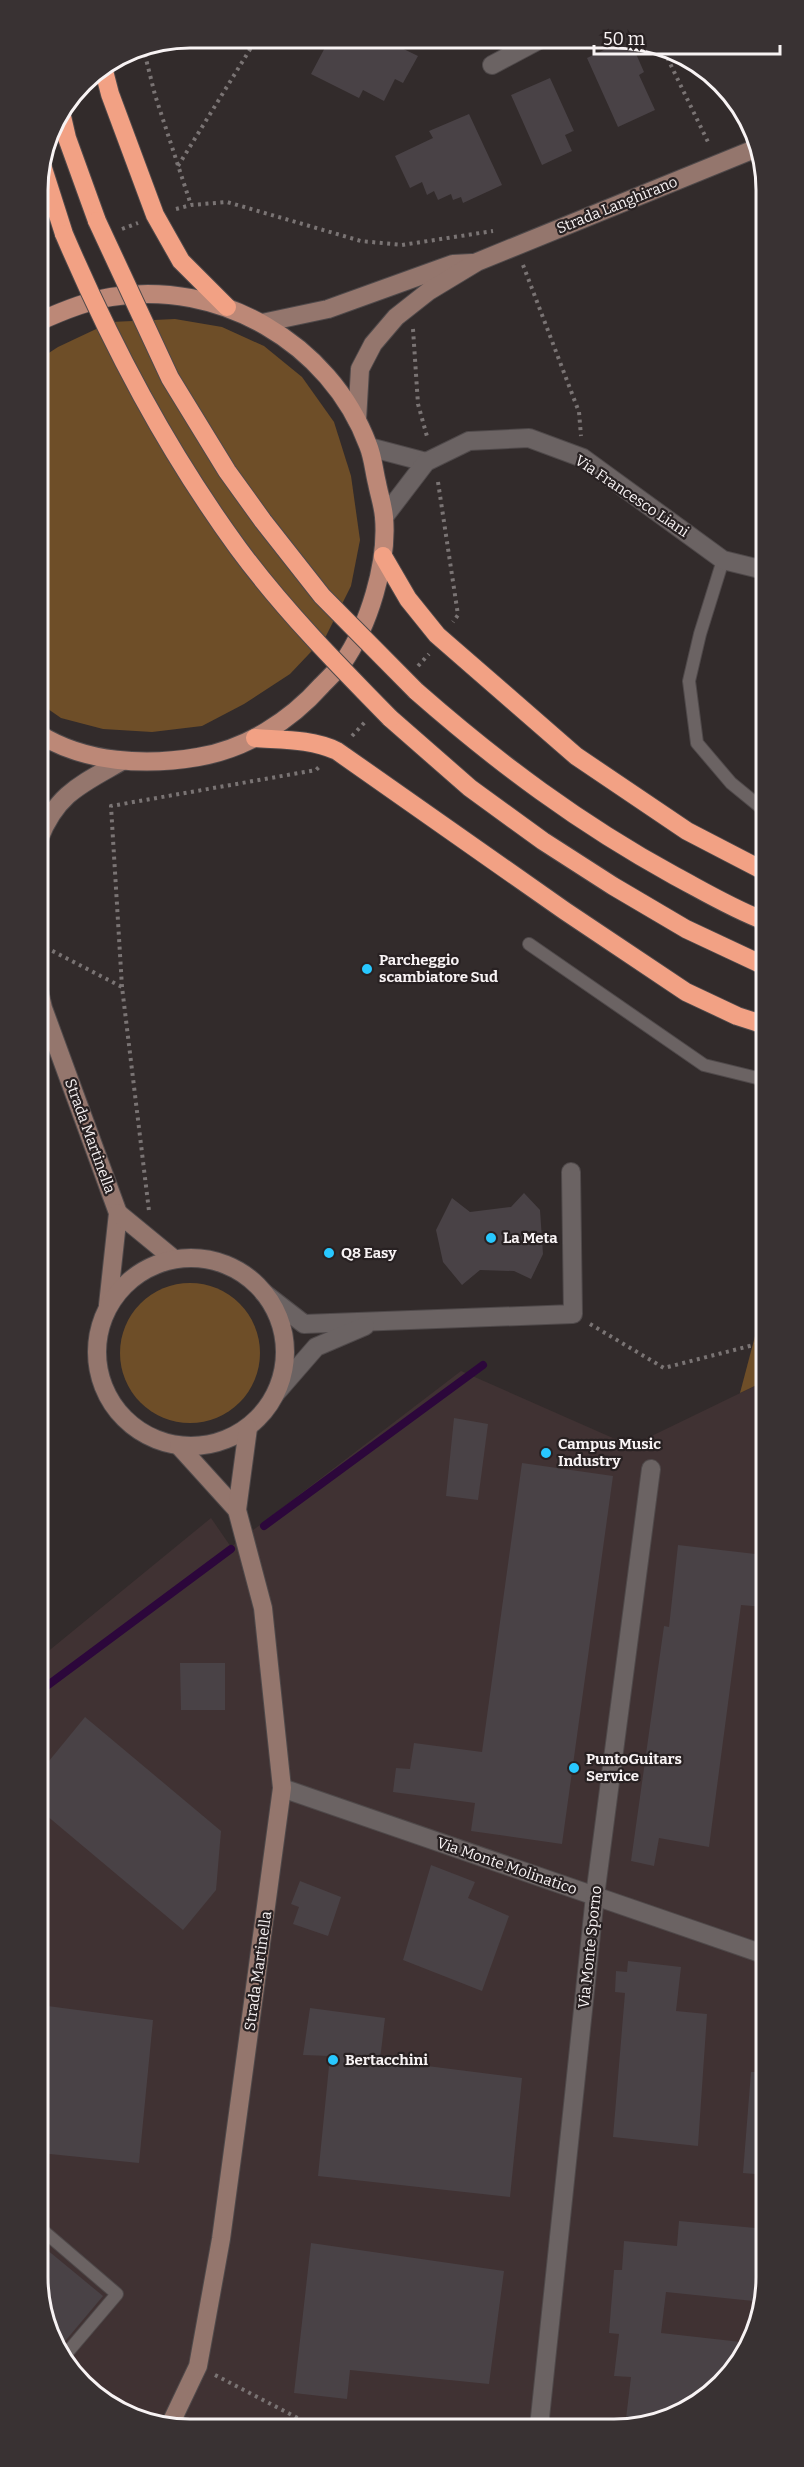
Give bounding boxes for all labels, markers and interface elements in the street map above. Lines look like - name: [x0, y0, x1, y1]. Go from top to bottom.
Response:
- scale bar: [594, 18, 780, 56]
- text: 50 m: [603, 28, 645, 50]
- street label: Strada Langhirano: [554, 173, 680, 237]
- street label: Via Francesco Liani: [572, 451, 693, 541]
- place label: Parcheggio scambiatore Sud: [379, 951, 498, 986]
- marker: Parcheggio scambiatore Sud: [360, 962, 374, 976]
- street label: Strada Martinella: [61, 1076, 119, 1196]
- place label: La Meta: [503, 1229, 558, 1247]
- marker: La Meta: [484, 1231, 498, 1245]
- place label: Q8 Easy: [341, 1244, 397, 1262]
- marker: Q8 Easy: [322, 1246, 336, 1260]
- place label: Campus Music Industry: [558, 1435, 661, 1470]
- marker: Campus Music Industry: [539, 1446, 553, 1460]
- place label: PuntoGuitars Service: [586, 1750, 682, 1785]
- marker: PuntoGuitars Service: [567, 1761, 581, 1775]
- street label: Via Monte Molinatico: [435, 1834, 579, 1898]
- street label: Via Monte Sporno: [575, 1885, 605, 2009]
- street label: Strada Martinella: [241, 1910, 275, 2032]
- place label: Bertacchini: [345, 2051, 428, 2069]
- marker: Bertacchini: [326, 2053, 340, 2067]

